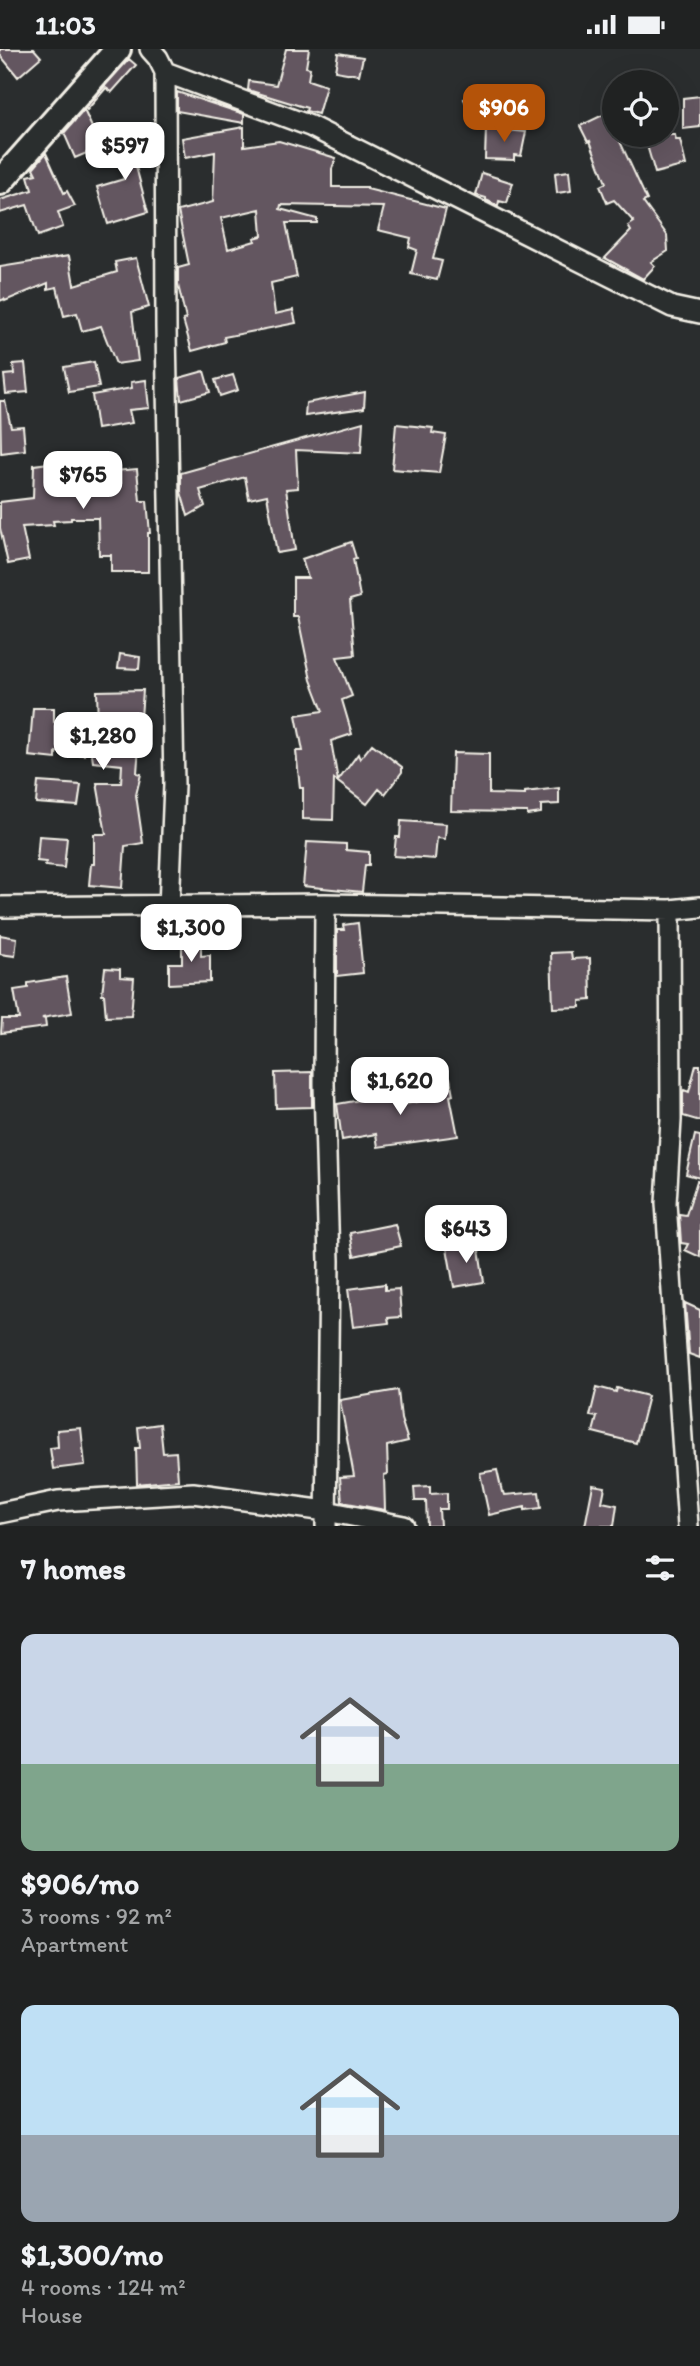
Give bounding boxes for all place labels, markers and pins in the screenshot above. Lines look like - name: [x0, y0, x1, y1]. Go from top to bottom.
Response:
- pin: $906: [463, 85, 545, 144]
- pin: $597: [84, 123, 166, 182]
- pin: $765: [42, 451, 124, 511]
- pin: $1,280: [46, 713, 160, 772]
- pin: $1,300: [134, 905, 248, 964]
- pin: $1,620: [343, 1058, 457, 1117]
- pin: $643: [425, 1205, 507, 1265]

